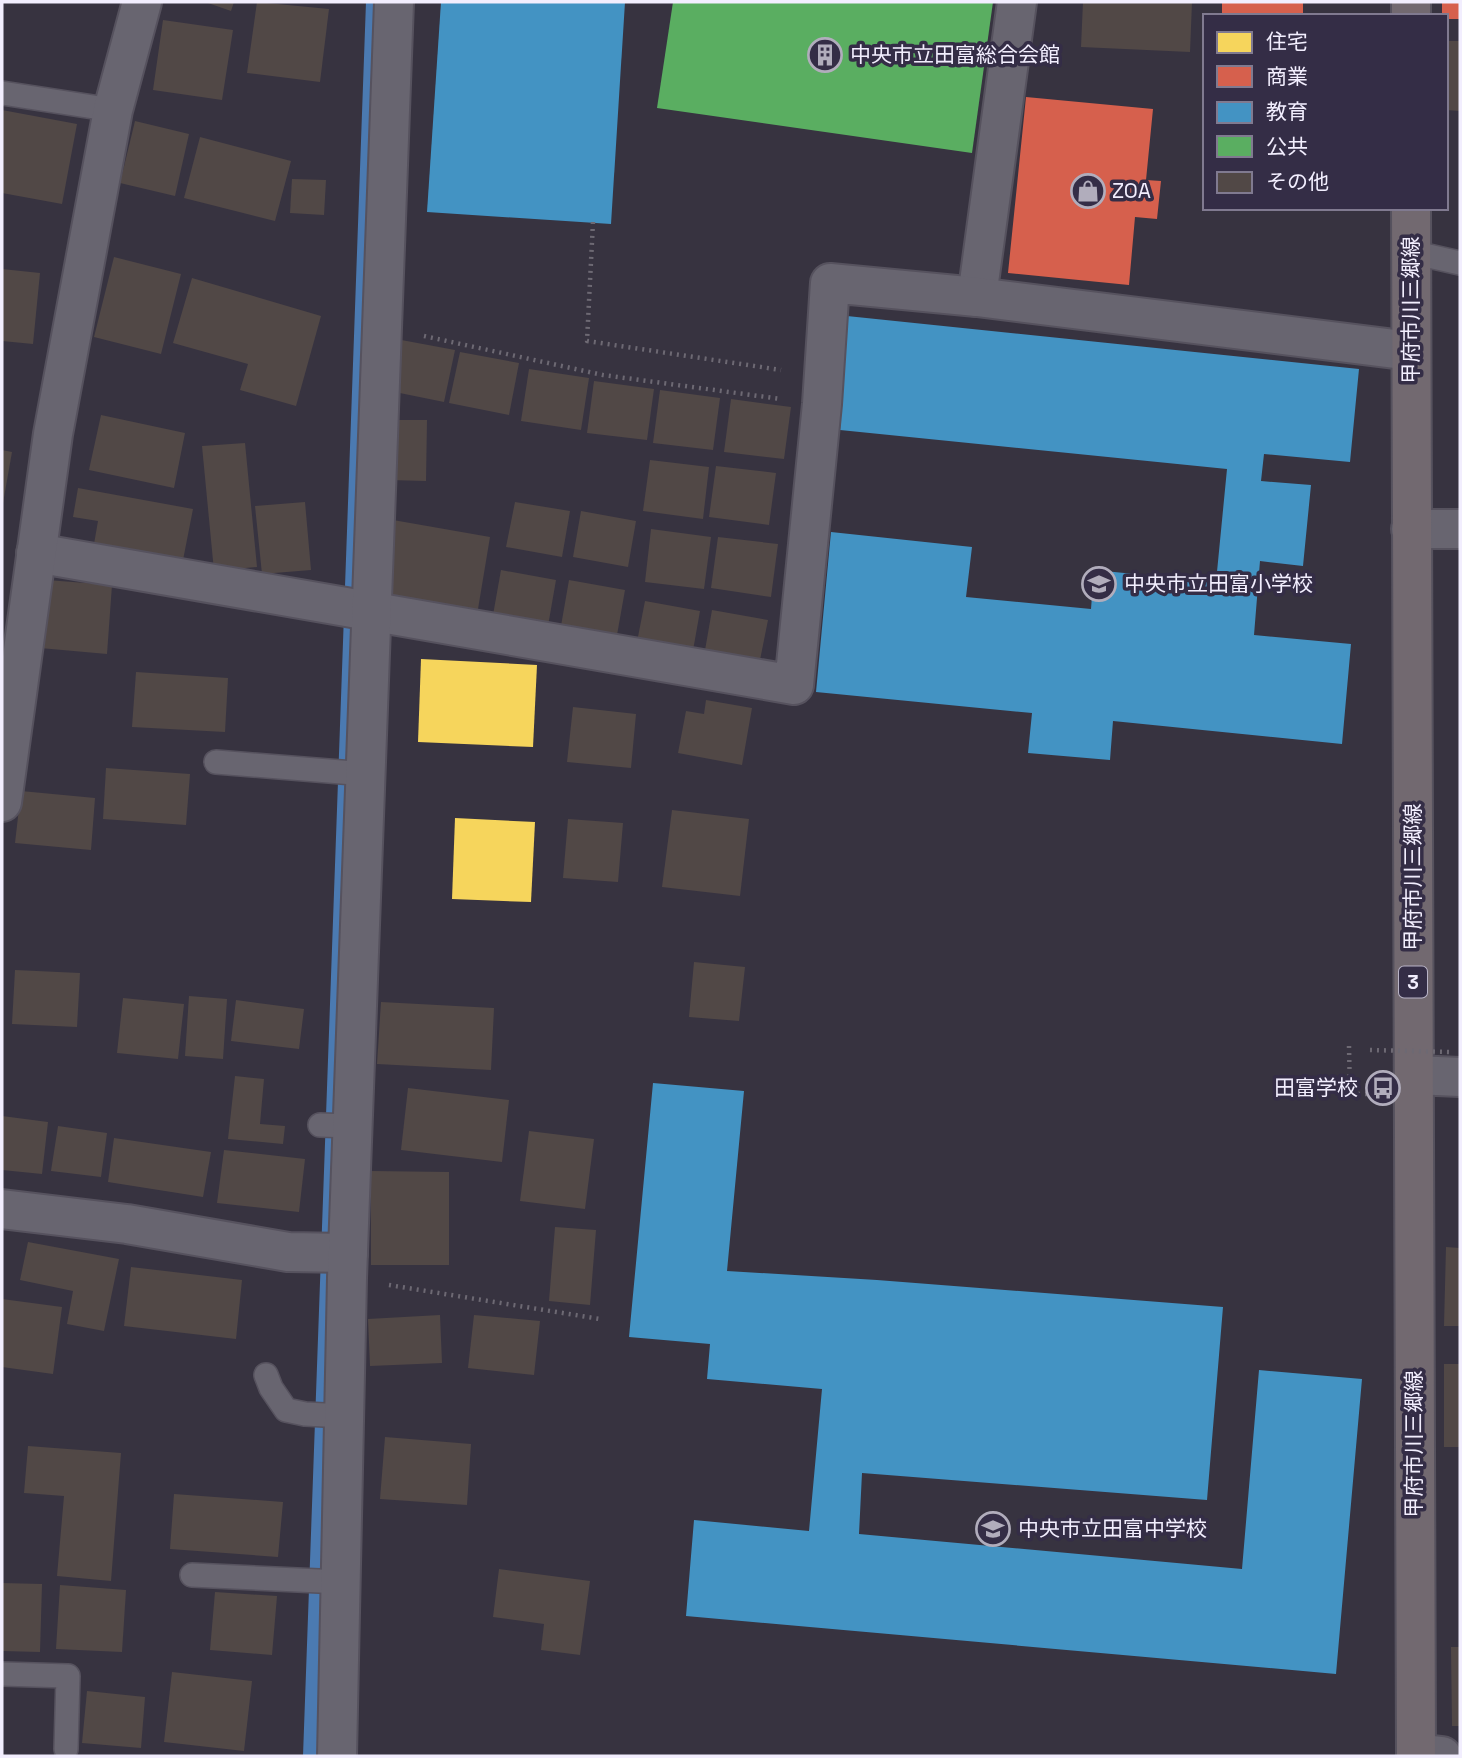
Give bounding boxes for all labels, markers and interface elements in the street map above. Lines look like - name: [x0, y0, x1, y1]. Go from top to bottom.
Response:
- legend: [1203, 14, 1448, 210]
- text: 住宅: [1266, 28, 1308, 55]
- building icon: 中央市立田富総合会館: [806, 36, 844, 74]
- place label: 中央市立田富総合会館: [850, 41, 1060, 68]
- text: 商業: [1266, 63, 1308, 90]
- text: 教育: [1266, 98, 1308, 125]
- text: 公共: [1266, 133, 1308, 160]
- text: その他: [1266, 168, 1329, 195]
- shop icon: ZOA: [1069, 172, 1107, 210]
- place label: ZOA: [1112, 177, 1151, 204]
- street label: 甲府市川三郷線: [1397, 237, 1424, 384]
- school or university icon: 中央市立田富小学校: [1080, 565, 1118, 603]
- place label: 中央市立田富小学校: [1124, 570, 1313, 597]
- street label: 甲府市川三郷線: [1399, 804, 1426, 951]
- road number: 3: [1399, 966, 1427, 998]
- bus stop icon: 田富学校: [1364, 1069, 1402, 1107]
- place label: 田富学校: [1274, 1074, 1358, 1101]
- street label: 甲府市川三郷線: [1400, 1371, 1427, 1518]
- school or university icon: 中央市立田富中学校: [974, 1510, 1012, 1548]
- place label: 中央市立田富中学校: [1018, 1515, 1207, 1542]

